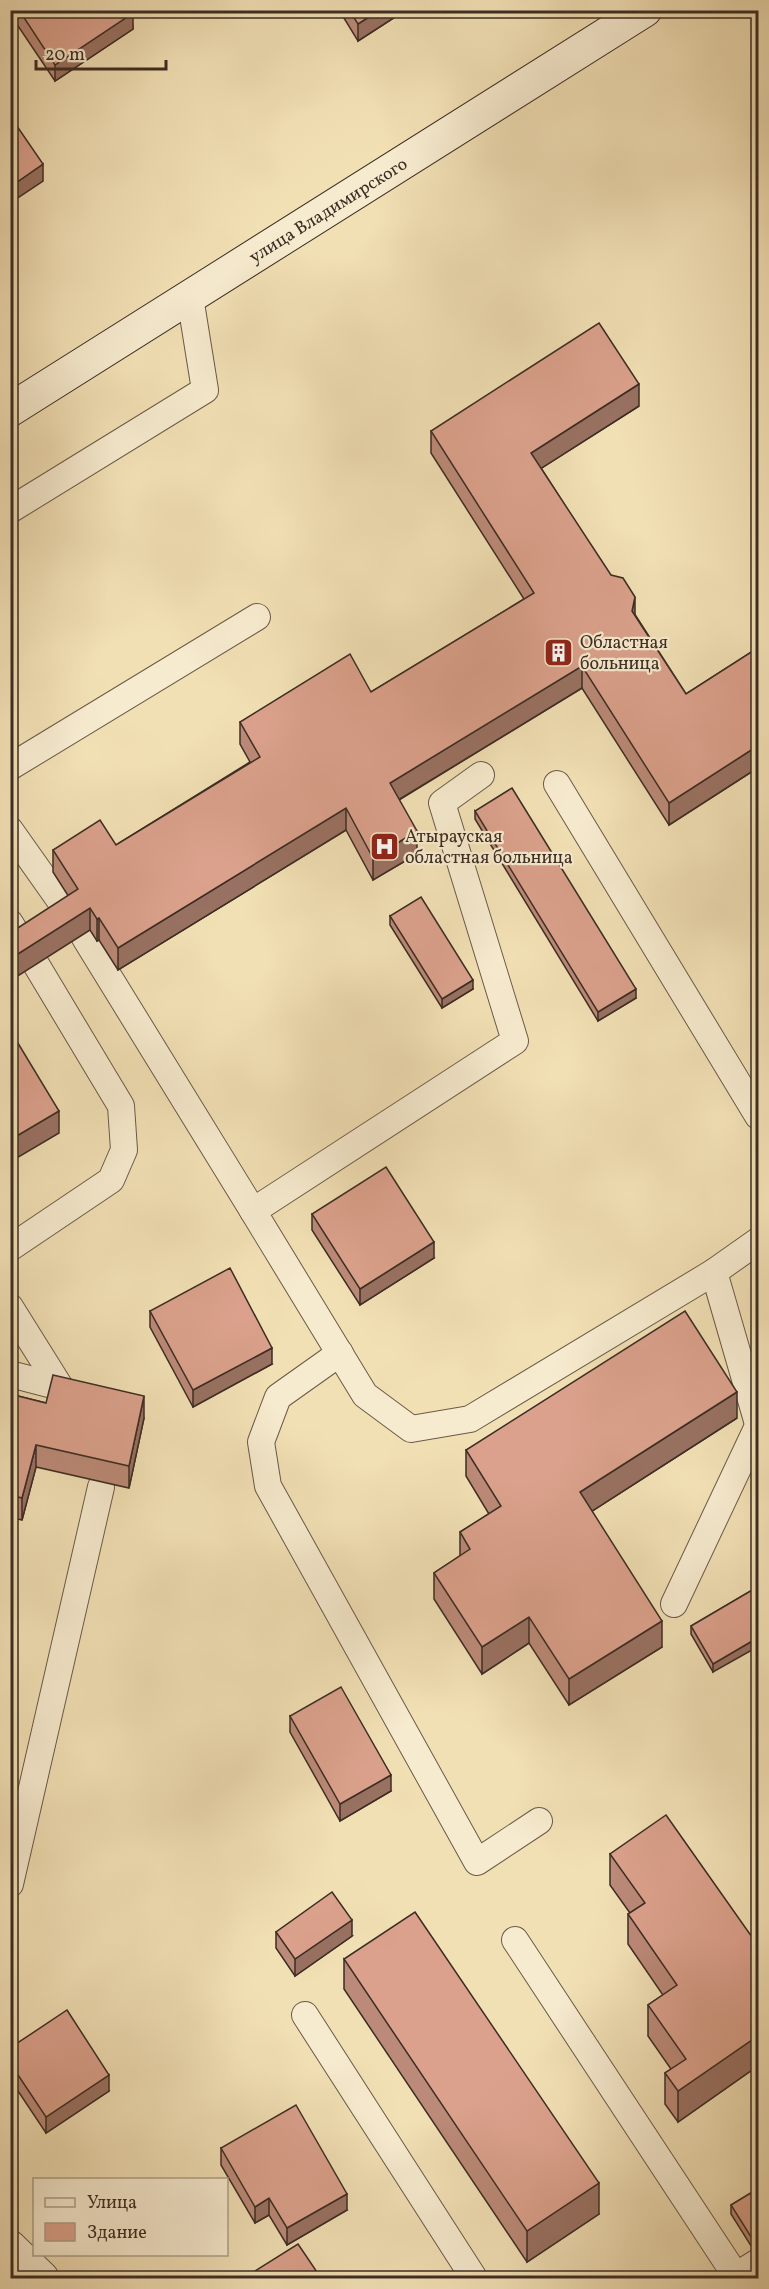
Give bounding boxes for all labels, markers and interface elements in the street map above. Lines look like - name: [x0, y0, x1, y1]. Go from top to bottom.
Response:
- scale bar: [36, 33, 166, 71]
- text: 20 m: [45, 43, 85, 68]
- street label: улица Владимирского: [245, 152, 413, 270]
- place label: Областная больница: [580, 631, 668, 677]
- building icon: Областная больница: [543, 636, 575, 668]
- place label: Атырауская областная больница: [405, 825, 573, 871]
- hospital icon: Атырауская областная больница: [368, 830, 400, 862]
- legend: [33, 2178, 228, 2256]
- text: Улица: [87, 2191, 137, 2216]
- text: Здание: [87, 2221, 147, 2246]

